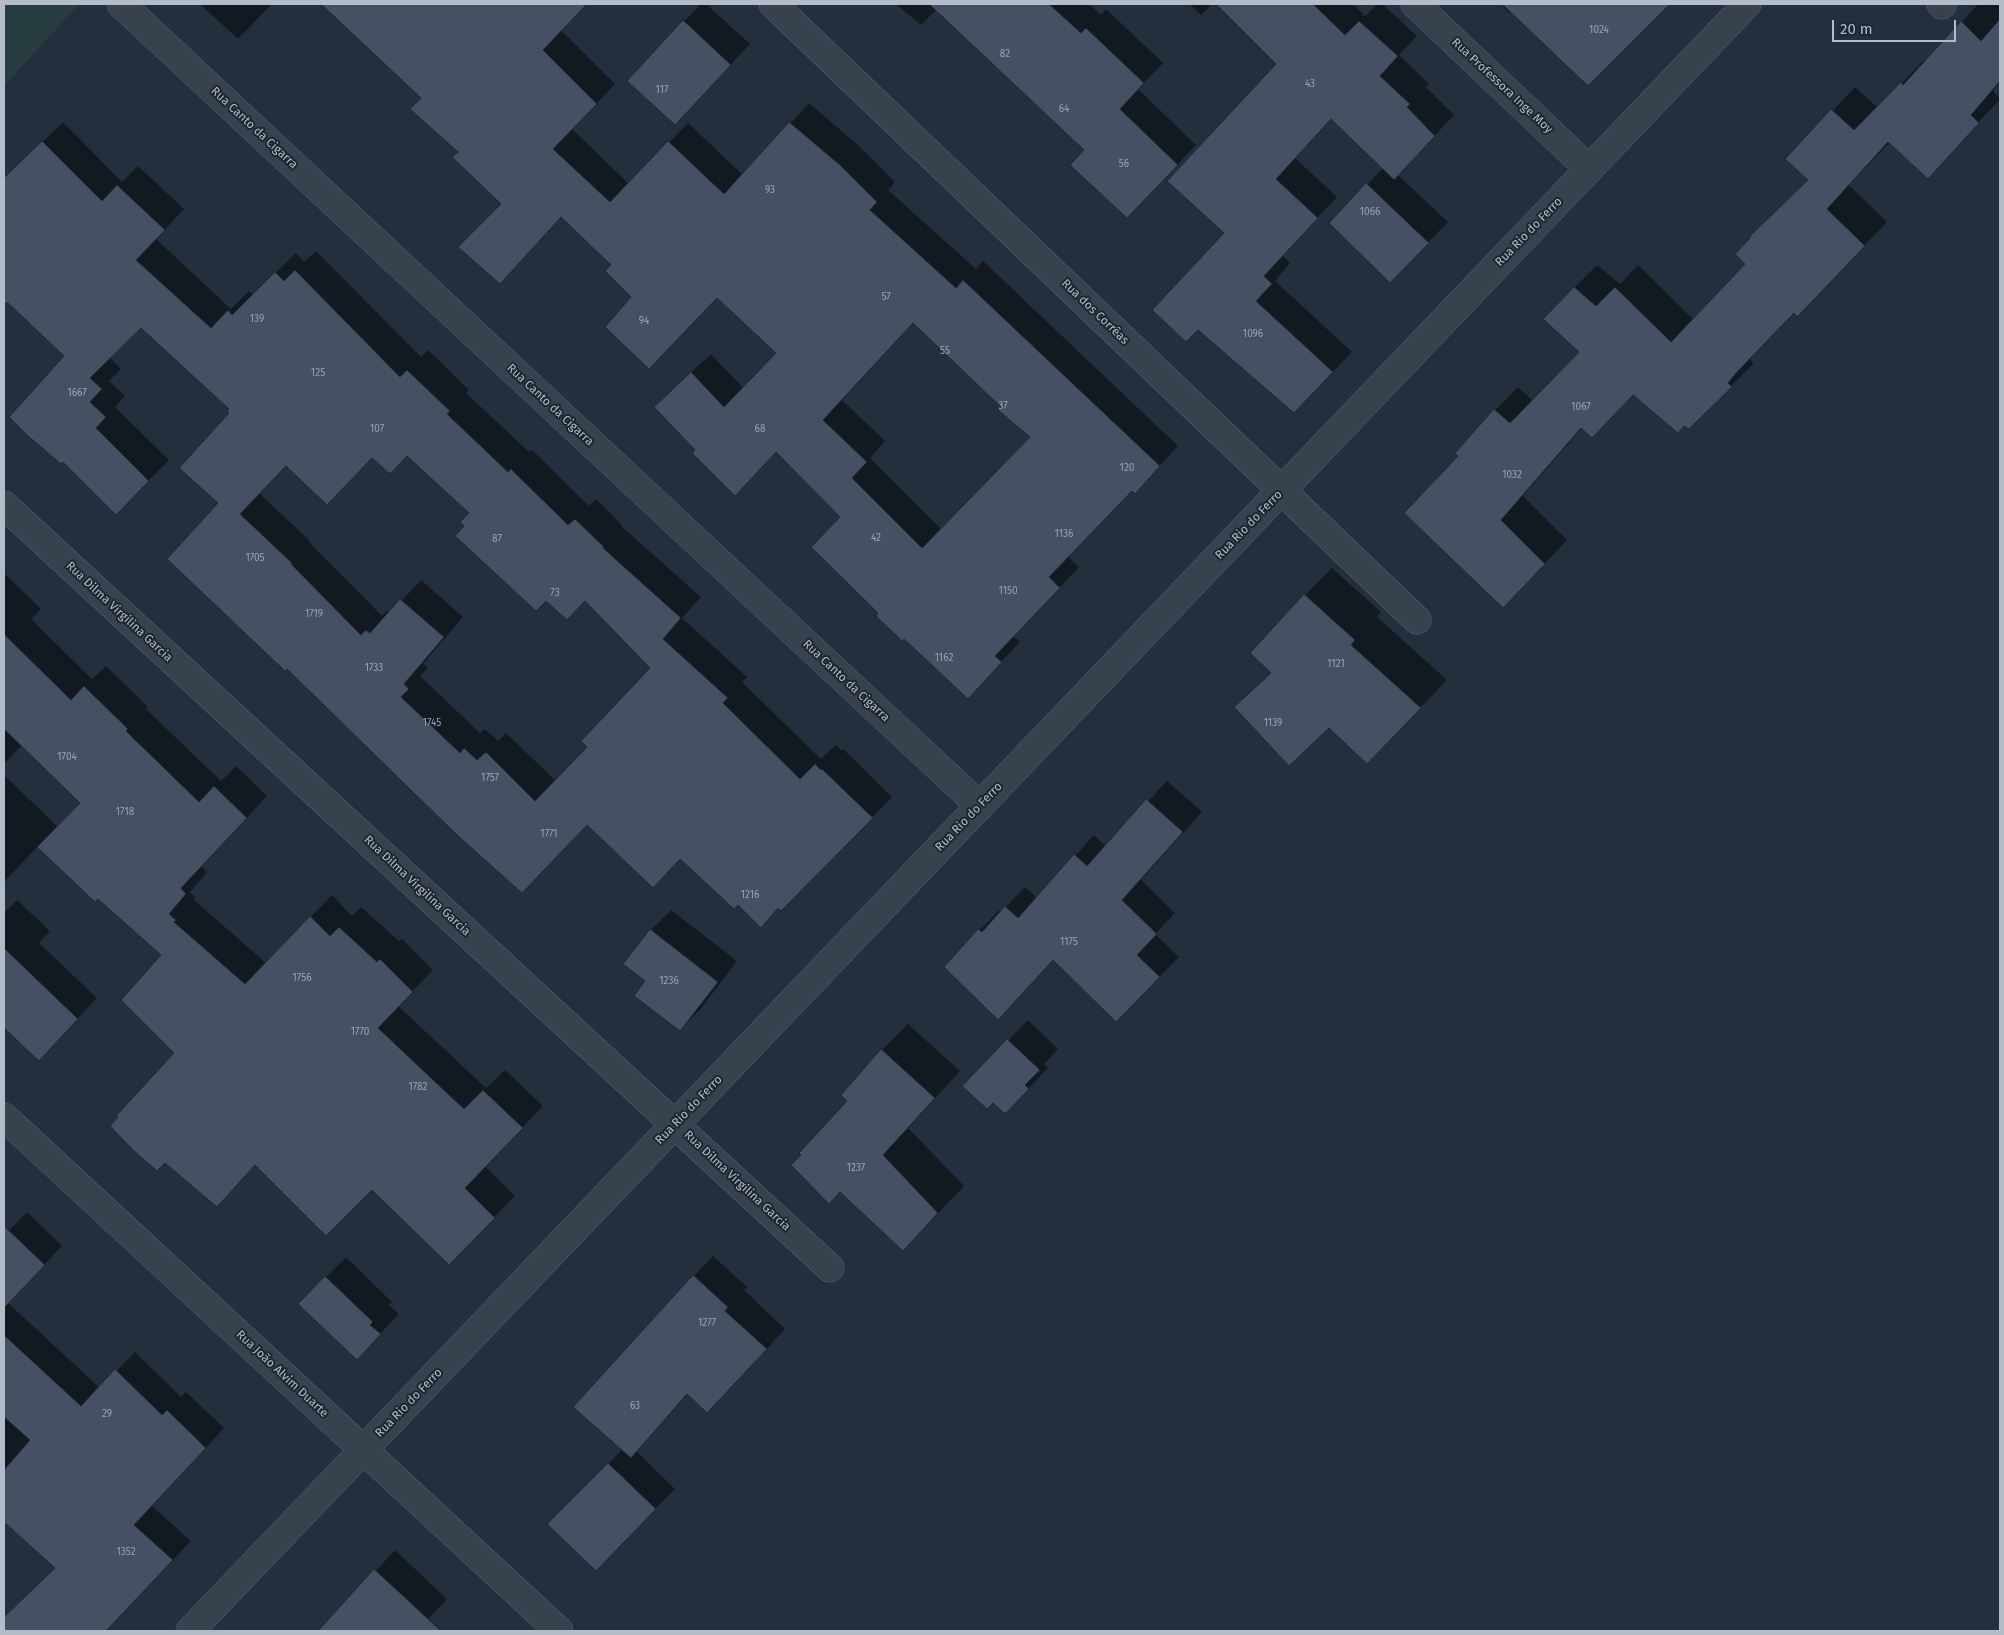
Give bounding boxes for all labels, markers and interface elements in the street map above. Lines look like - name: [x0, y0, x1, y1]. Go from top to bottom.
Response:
- scale bar: [1834, 10, 1958, 42]
- text: 20 m: [1840, 20, 1873, 38]
- house number: 1024: [1589, 24, 1609, 36]
- street label: Rua Professora Inge Moy: [1448, 35, 1556, 137]
- house number: 82: [1000, 48, 1010, 60]
- house number: 43: [1305, 78, 1315, 90]
- street label: Rua Canto da Cigarra: [208, 84, 300, 172]
- house number: 117: [656, 84, 668, 96]
- house number: 64: [1059, 103, 1069, 115]
- house number: 56: [1119, 158, 1129, 170]
- house number: 93: [765, 184, 775, 196]
- street label: Rua Rio do Ferro: [1493, 195, 1565, 269]
- house number: 1066: [1360, 206, 1380, 218]
- street label: Rua dos Corrêas: [1058, 276, 1132, 348]
- house number: 57: [881, 291, 891, 303]
- house number: 139: [250, 313, 264, 325]
- house number: 94: [639, 315, 649, 327]
- house number: 1096: [1243, 328, 1263, 340]
- house number: 55: [940, 345, 950, 357]
- street label: Rua Canto da Cigarra: [504, 361, 596, 449]
- house number: 125: [311, 367, 325, 379]
- house number: 1667: [67, 387, 87, 399]
- house number: 37: [998, 400, 1008, 412]
- house number: 1067: [1571, 401, 1591, 413]
- house number: 107: [370, 423, 384, 435]
- house number: 68: [755, 423, 765, 435]
- house number: 120: [1120, 462, 1134, 474]
- house number: 1032: [1502, 469, 1522, 481]
- street label: Rua Rio do Ferro: [1213, 488, 1285, 562]
- house number: 1136: [1055, 528, 1073, 540]
- house number: 42: [871, 532, 881, 544]
- house number: 87: [492, 533, 502, 545]
- house number: 1705: [245, 552, 265, 564]
- street label: Rua Dilma Virgilina Garcia: [63, 559, 175, 665]
- house number: 1150: [998, 585, 1018, 597]
- house number: 73: [550, 587, 560, 599]
- house number: 1719: [305, 608, 323, 620]
- street label: Rua Canto da Cigarra: [800, 637, 892, 725]
- house number: 1162: [935, 652, 953, 664]
- house number: 1121: [1327, 658, 1345, 670]
- house number: 1733: [365, 662, 383, 674]
- house number: 1745: [423, 717, 441, 729]
- house number: 1139: [1264, 717, 1282, 729]
- house number: 1704: [57, 751, 77, 763]
- house number: 1757: [481, 772, 499, 784]
- street label: Rua Rio do Ferro: [933, 780, 1005, 854]
- house number: 1718: [116, 806, 134, 818]
- house number: 1771: [540, 828, 558, 840]
- street label: Rua Dilma Virgilina Garcia: [361, 833, 473, 939]
- house number: 1216: [741, 889, 759, 901]
- house number: 1175: [1060, 936, 1078, 948]
- house number: 1756: [293, 972, 311, 984]
- house number: 1236: [659, 975, 679, 987]
- house number: 1770: [351, 1026, 369, 1038]
- street label: Rua Rio do Ferro: [653, 1073, 725, 1147]
- house number: 1782: [409, 1081, 427, 1093]
- street label: Rua Dilma Virgilina Garcia: [681, 1128, 793, 1234]
- house number: 1237: [847, 1162, 865, 1174]
- house number: 1277: [698, 1317, 716, 1329]
- street label: Rua João Alvim Duarte: [233, 1328, 331, 1420]
- street label: Rua Rio do Ferro: [373, 1366, 445, 1440]
- house number: 63: [630, 1400, 640, 1412]
- house number: 29: [102, 1408, 112, 1420]
- house number: 1352: [116, 1546, 136, 1558]

